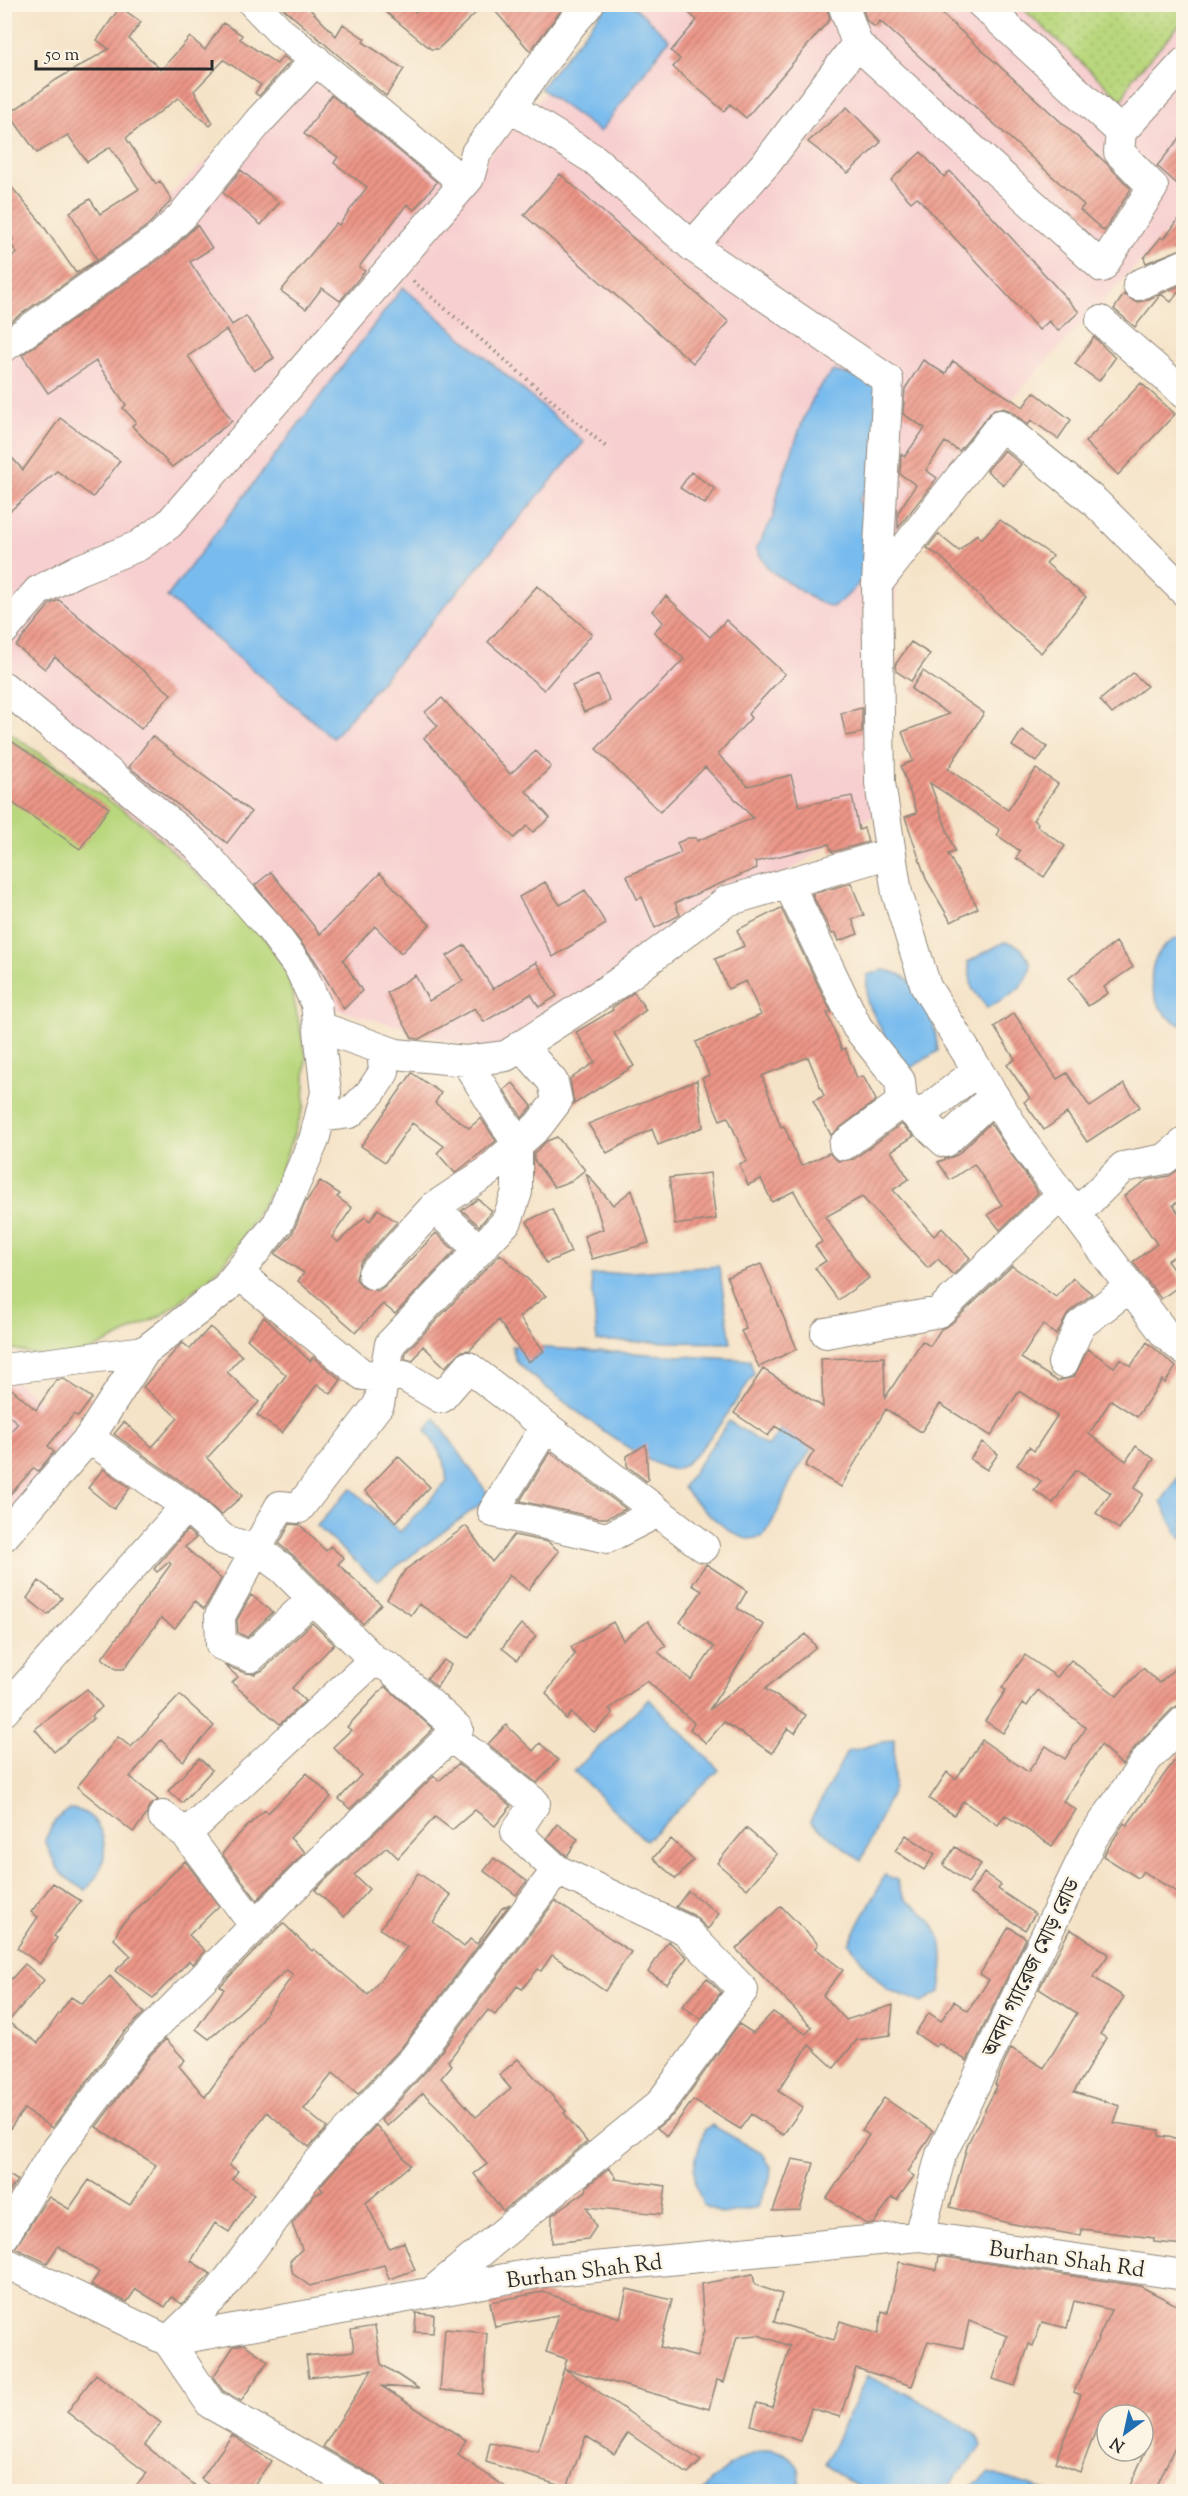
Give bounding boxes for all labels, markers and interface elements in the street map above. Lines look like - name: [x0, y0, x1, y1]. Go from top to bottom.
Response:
- scale bar: [36, 33, 212, 71]
- text: 50 m: [44, 43, 80, 69]
- street label: অবদা গ্যারেজ মোড় রোড: [975, 1872, 1090, 2064]
- street label: Burhan Shah Rd: [987, 2234, 1146, 2288]
- street label: Burhan Shah Rd: [505, 2248, 664, 2298]
- north arrow: [1095, 2403, 1155, 2463]
- text: N: [1106, 2430, 1130, 2457]

